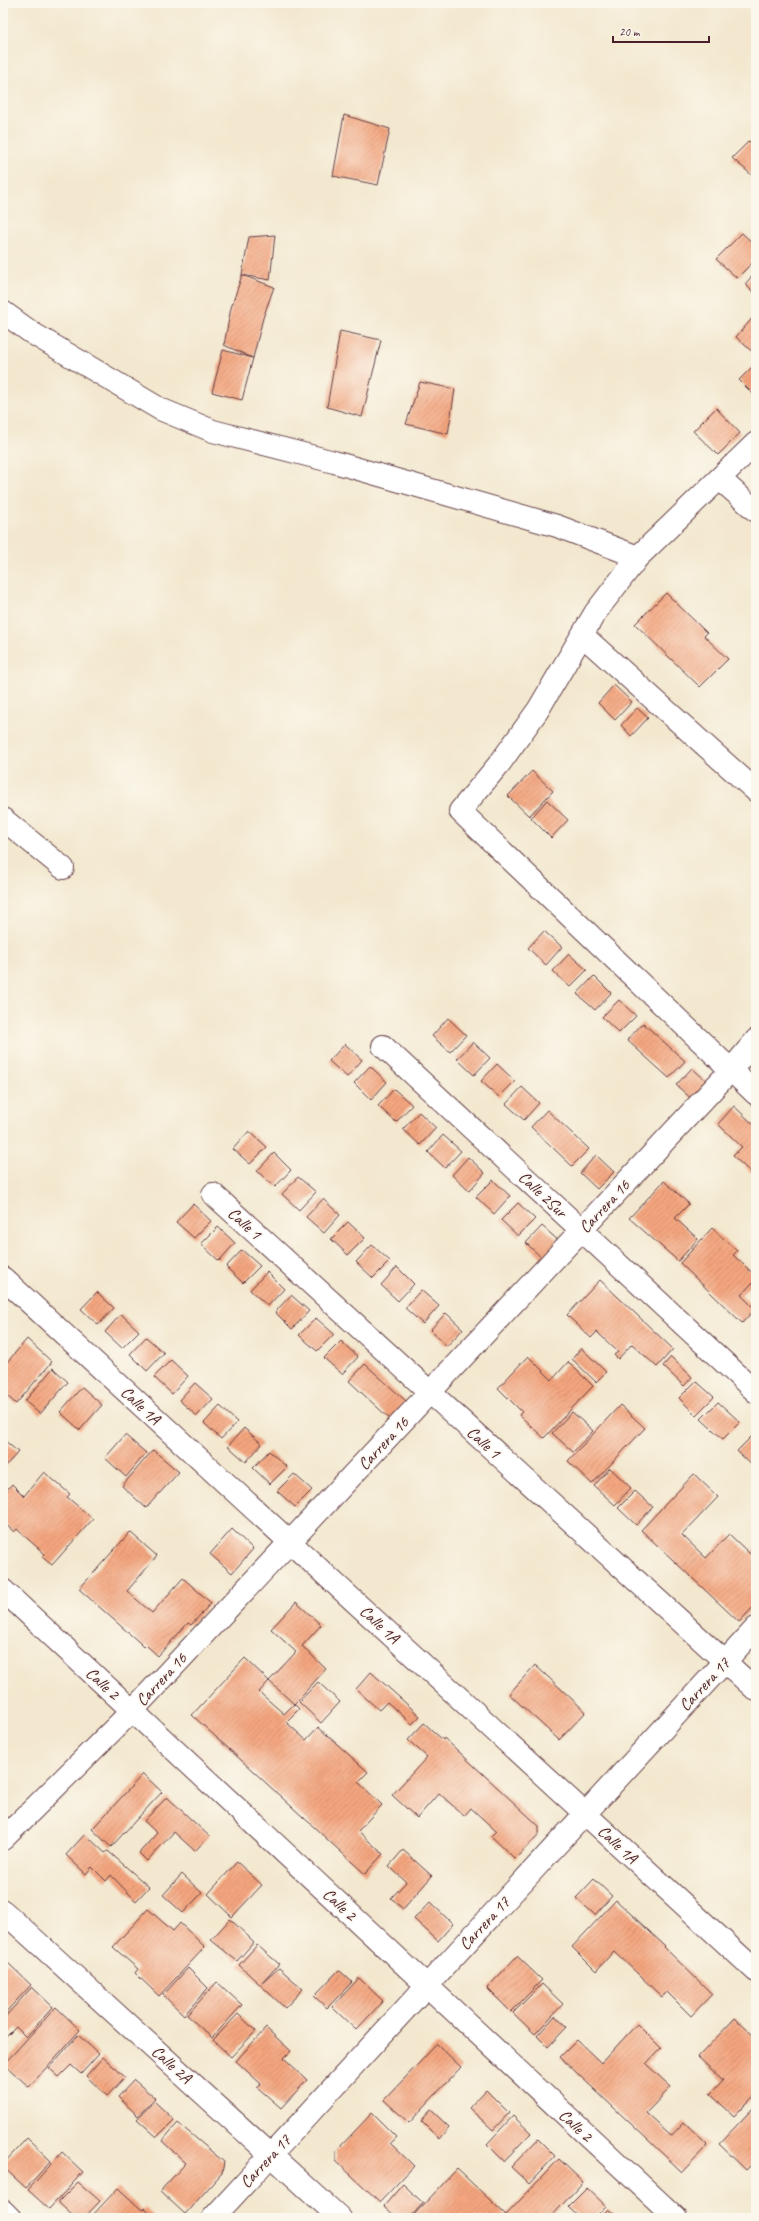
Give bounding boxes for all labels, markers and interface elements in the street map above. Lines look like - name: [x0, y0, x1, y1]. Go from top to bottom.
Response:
- scale bar: [613, 18, 709, 44]
- text: 20 m: [619, 24, 641, 40]
- street label: Calle 2Sur: [514, 1167, 573, 1223]
- street label: Carrera 16: [574, 1174, 635, 1238]
- street label: Calle 1: [223, 1203, 267, 1245]
- street label: Calle 1A: [116, 1382, 166, 1430]
- street label: Carrera 16: [353, 1411, 414, 1475]
- street label: Calle 1: [462, 1422, 506, 1464]
- street label: Calle 1A: [355, 1601, 405, 1649]
- street label: Carrera 16: [131, 1647, 192, 1711]
- street label: Carrera 17: [674, 1652, 735, 1716]
- street label: Calle 2: [81, 1663, 125, 1705]
- street label: Calle 1A: [593, 1821, 643, 1869]
- street label: Calle 2: [318, 1884, 362, 1926]
- street label: Carrera 17: [454, 1891, 515, 1955]
- street label: Calle 2A: [147, 2041, 197, 2089]
- street label: Calle 2: [554, 2105, 598, 2147]
- street label: Carrera 17: [235, 2129, 296, 2193]

